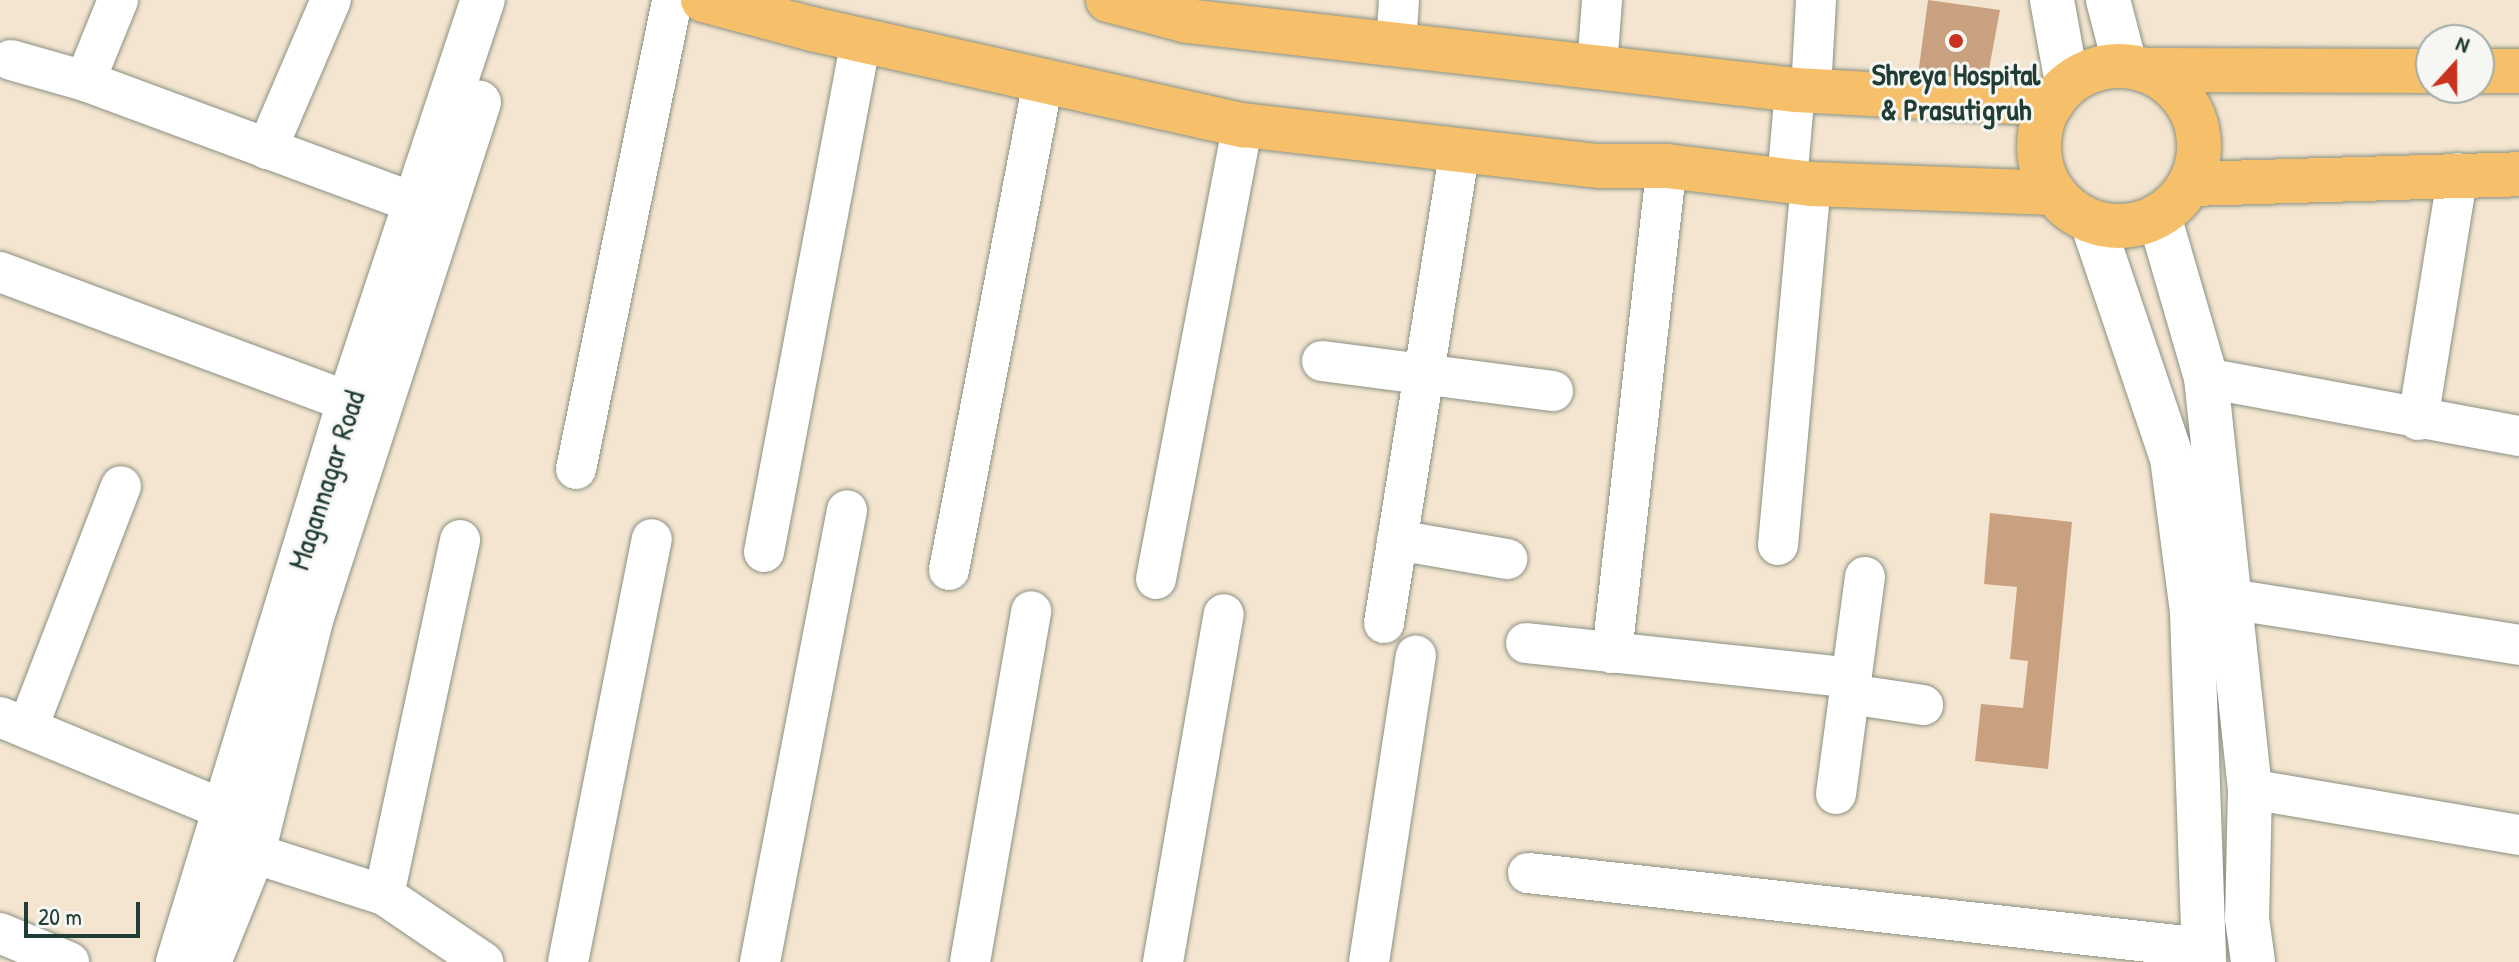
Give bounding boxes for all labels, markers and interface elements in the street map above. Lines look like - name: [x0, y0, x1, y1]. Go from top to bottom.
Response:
- north arrow: [2415, 24, 2495, 104]
- text: N: [2452, 27, 2474, 60]
- marker: Shreya Hospital & Prasutigruh: [1945, 30, 1967, 52]
- place label: Shreya Hospital & Prasutigruh: [1872, 56, 2040, 126]
- street label: Magannagar Road: [280, 386, 372, 574]
- scale bar: [28, 886, 144, 936]
- text: 20 m: [38, 900, 82, 932]

